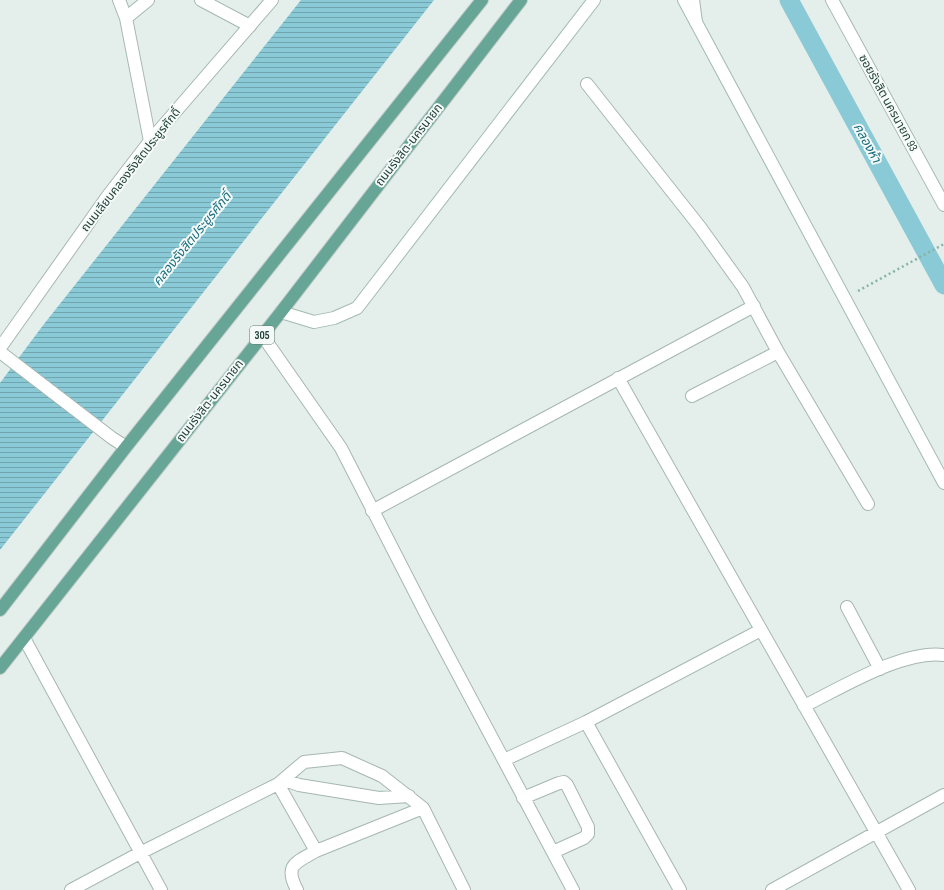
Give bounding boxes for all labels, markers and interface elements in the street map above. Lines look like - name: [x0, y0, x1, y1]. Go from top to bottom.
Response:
- street label: ซอยรังสิต นครนายก 93: [855, 52, 921, 154]
- street label: ถนนรังสิต-นครนายก: [372, 101, 446, 189]
- street label: ถนนเลียบคลองรังสิตประยูรศักดิ์: [78, 105, 184, 235]
- water label: คลองห้า: [850, 120, 885, 166]
- water label: คลองรังสิตประยูรศักดิ์: [149, 186, 237, 289]
- road number: 305: [250, 326, 274, 344]
- street label: ถนนรังสิต-นครนายก: [173, 357, 247, 445]

